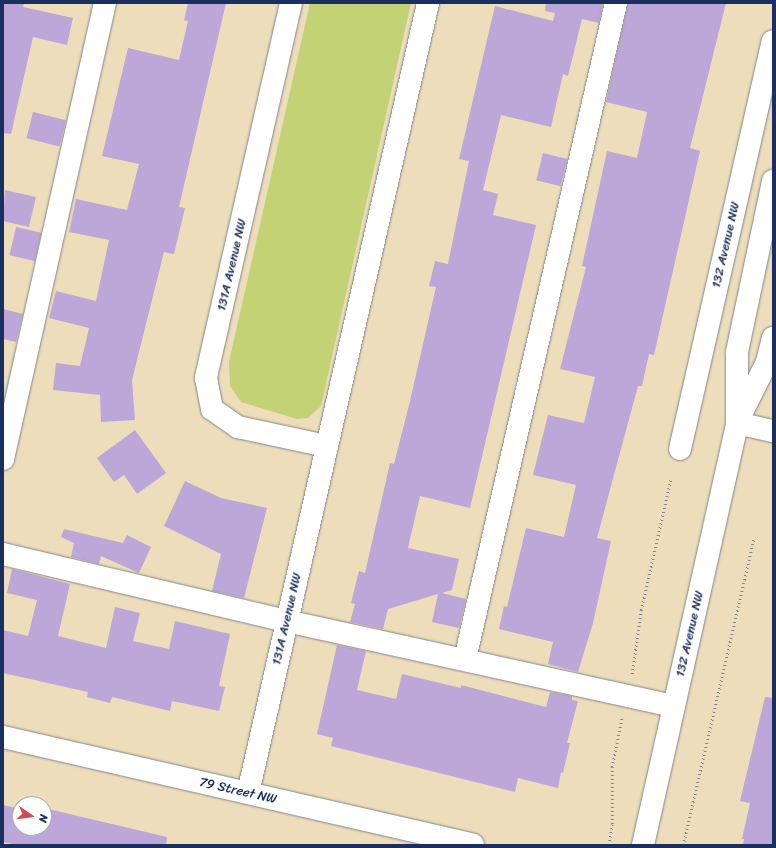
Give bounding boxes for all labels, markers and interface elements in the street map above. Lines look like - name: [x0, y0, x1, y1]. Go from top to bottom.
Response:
- street label: 132 Avenue NW: [709, 201, 743, 289]
- street label: 131A Avenue NW: [214, 217, 250, 313]
- street label: 131A Avenue NW: [269, 571, 305, 667]
- street label: 132 Avenue NW: [673, 590, 707, 678]
- street label: 79 Street NW: [198, 774, 278, 808]
- north arrow: [12, 796, 52, 836]
- text: N: [33, 813, 53, 824]

